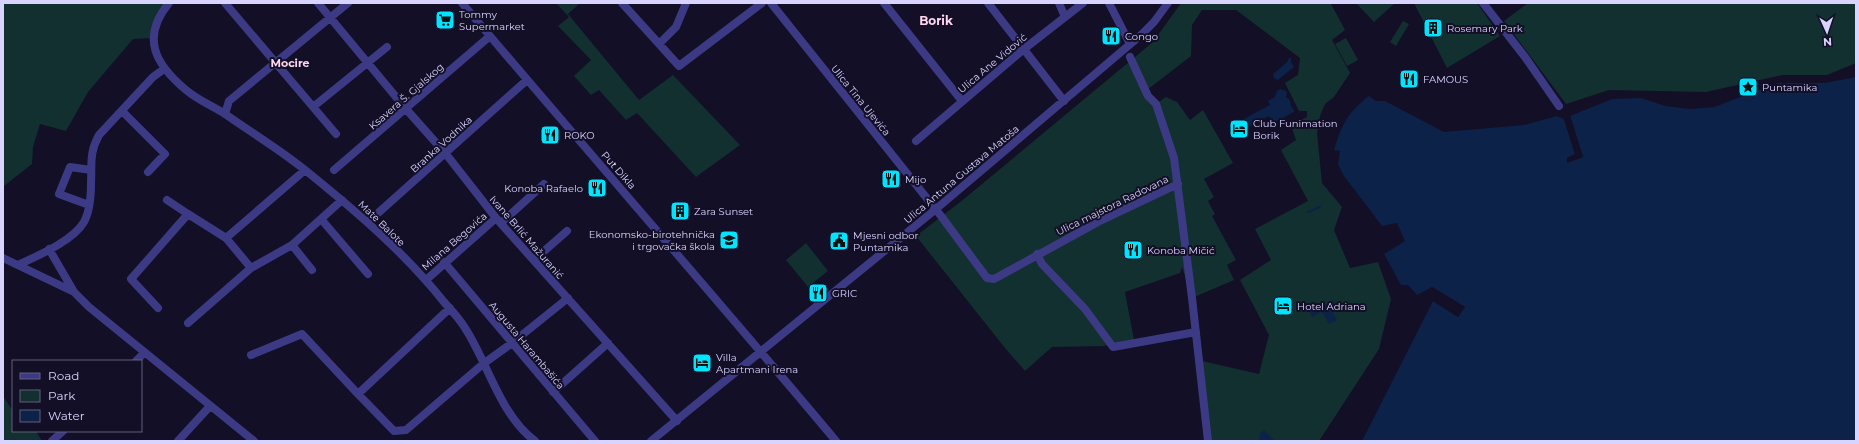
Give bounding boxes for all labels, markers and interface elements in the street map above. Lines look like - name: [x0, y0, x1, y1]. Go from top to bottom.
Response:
- place label: Tommy Supermarket: [459, 8, 525, 33]
- supermarket icon: Tommy Supermarket: [434, 9, 456, 31]
- north arrow: [1807, 12, 1847, 52]
- district label: Borik: [919, 13, 953, 28]
- building icon: Rosemary Park: [1422, 17, 1444, 39]
- place label: Rosemary Park: [1447, 22, 1523, 35]
- restaurant icon: Congo: [1100, 25, 1122, 47]
- street label: Ulica Ane Vidović: [955, 30, 1030, 96]
- place label: Congo: [1125, 30, 1158, 43]
- text: N: [1823, 35, 1832, 49]
- district label: Mocire: [270, 56, 310, 70]
- street label: Ksavera Š. Gjalskog: [366, 60, 446, 132]
- street label: Ulica Tina Ujevića: [828, 62, 893, 138]
- restaurant icon: FAMOUS: [1398, 68, 1420, 90]
- place label: FAMOUS: [1423, 73, 1468, 86]
- place icon: Puntamika: [1737, 76, 1759, 98]
- place label: Puntamika: [1762, 81, 1818, 94]
- street label: Branka Vodnika: [408, 113, 475, 176]
- place label: Club Funimation Borik: [1253, 117, 1338, 142]
- hotel icon: Club Funimation Borik: [1228, 118, 1250, 140]
- street label: Ulica Antuna Gustava Matoša: [901, 122, 1022, 226]
- restaurant icon: ROKO: [539, 124, 561, 146]
- place label: ROKO: [564, 129, 595, 142]
- street label: Put Dikla: [599, 149, 639, 192]
- restaurant icon: Mijo: [880, 168, 902, 190]
- place label: Mijo: [905, 173, 926, 186]
- street label: Ulica majstora Radovana: [1054, 173, 1171, 238]
- restaurant icon: Konoba Rafaelo: [586, 177, 608, 199]
- place label: Konoba Rafaelo: [504, 182, 583, 195]
- street label: Ivane Brlić Mažuranić: [487, 193, 567, 282]
- street label: Mate Balote: [355, 198, 408, 249]
- building icon: Zara Sunset: [669, 200, 691, 222]
- place label: Zara Sunset: [694, 205, 753, 218]
- street label: Milana Begovića: [419, 209, 490, 273]
- place label: Ekonomsko-birotehnička i trgovačka škola: [589, 228, 715, 253]
- school or university icon: Ekonomsko-birotehnička i trgovačka škola: [718, 229, 740, 251]
- place label: Mjesni odbor Puntamika: [853, 229, 919, 254]
- public building icon: Mjesni odbor Puntamika: [828, 230, 850, 252]
- restaurant icon: Konoba Mičić: [1122, 239, 1144, 261]
- place label: Konoba Mičić: [1147, 244, 1215, 257]
- restaurant icon: GRIC: [807, 282, 829, 304]
- place label: GRIC: [832, 287, 857, 300]
- hotel icon: Hotel Adriana: [1272, 295, 1294, 317]
- street label: Augusta Harambašića: [486, 299, 567, 392]
- place label: Hotel Adriana: [1297, 300, 1366, 313]
- place label: Villa Apartmani Irena: [716, 351, 798, 376]
- hotel icon: Villa Apartmani Irena: [691, 352, 713, 374]
- legend: [12, 360, 142, 432]
- text: Road: [48, 368, 79, 383]
- text: Park: [48, 388, 76, 403]
- text: Water: [48, 408, 85, 423]

